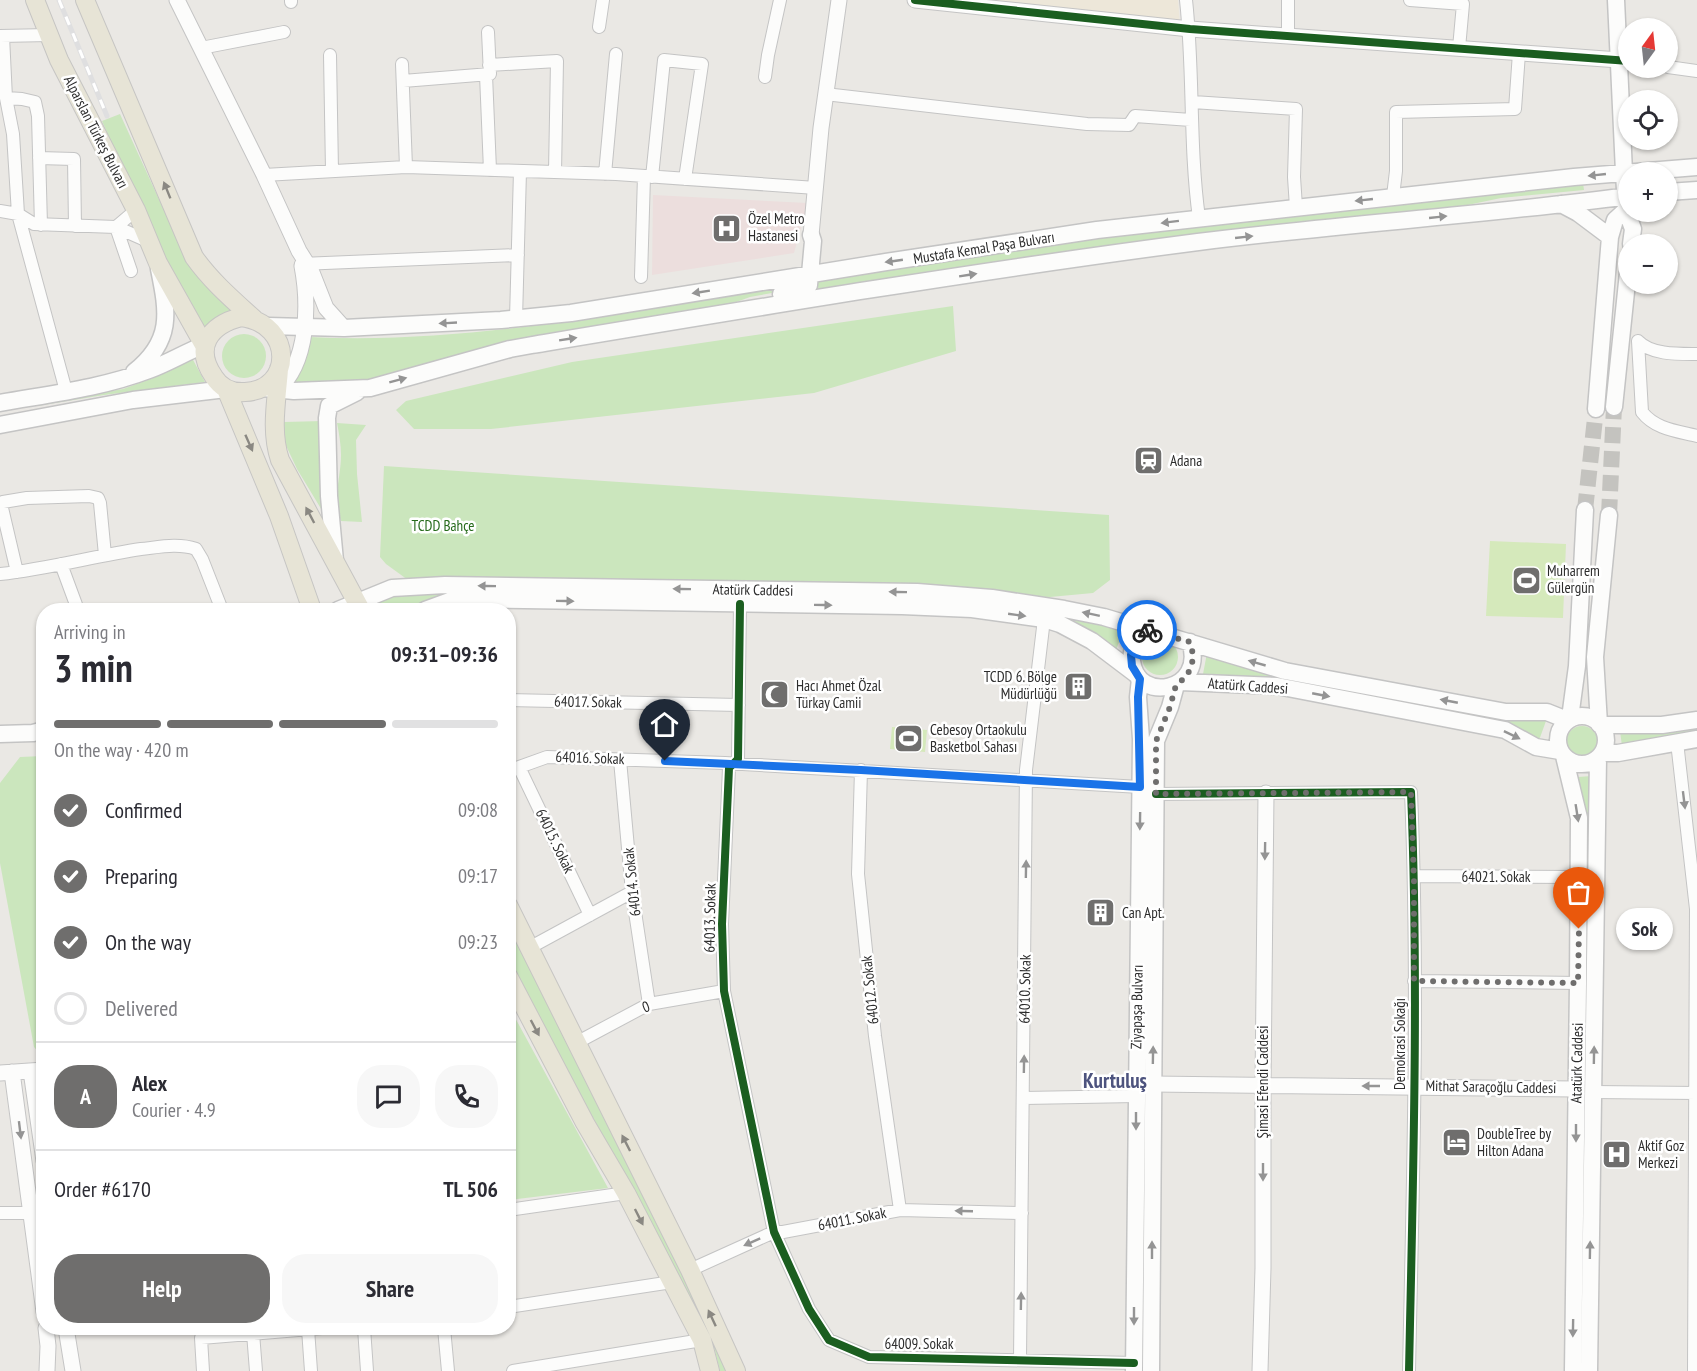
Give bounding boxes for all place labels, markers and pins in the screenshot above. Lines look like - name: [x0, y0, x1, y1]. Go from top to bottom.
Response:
- place label: Özel Metro Hastanesi: [748, 209, 805, 245]
- hospital icon: Özel Metro Hastanesi: [711, 212, 743, 244]
- station icon: Adana: [1133, 445, 1165, 477]
- place label: Adana: [1170, 451, 1202, 470]
- place label: Muharrem Gülergün: [1547, 561, 1600, 597]
- sports icon: Muharrem Gülergün: [1510, 564, 1542, 596]
- place label: TCDD 6. Bölge Müdürlüğü: [984, 667, 1057, 703]
- building icon: TCDD 6. Bölge Müdürlüğü: [1062, 670, 1094, 702]
- place label: Hacı Ahmet Özal Türkay Camii: [796, 676, 882, 712]
- mosque icon: Hacı Ahmet Özal Türkay Camii: [759, 679, 791, 711]
- pin: [639, 699, 690, 761]
- place label: Cebesoy Ortaokulu Basketbol Sahası: [930, 720, 1027, 756]
- sports icon: Cebesoy Ortaokulu Basketbol Sahası: [893, 723, 925, 755]
- pin: [1553, 867, 1604, 929]
- building icon: Can Apt.: [1085, 897, 1117, 929]
- place label: Can Apt.: [1122, 903, 1165, 922]
- callout: Sok: [1615, 908, 1672, 950]
- place label: DoubleTree by Hilton Adana: [1477, 1124, 1551, 1160]
- hotel icon: DoubleTree by Hilton Adana: [1440, 1127, 1472, 1159]
- place label: Aktif Goz Merkezi: [1638, 1136, 1684, 1172]
- hospital icon: Aktif Goz Merkezi: [1601, 1139, 1633, 1171]

